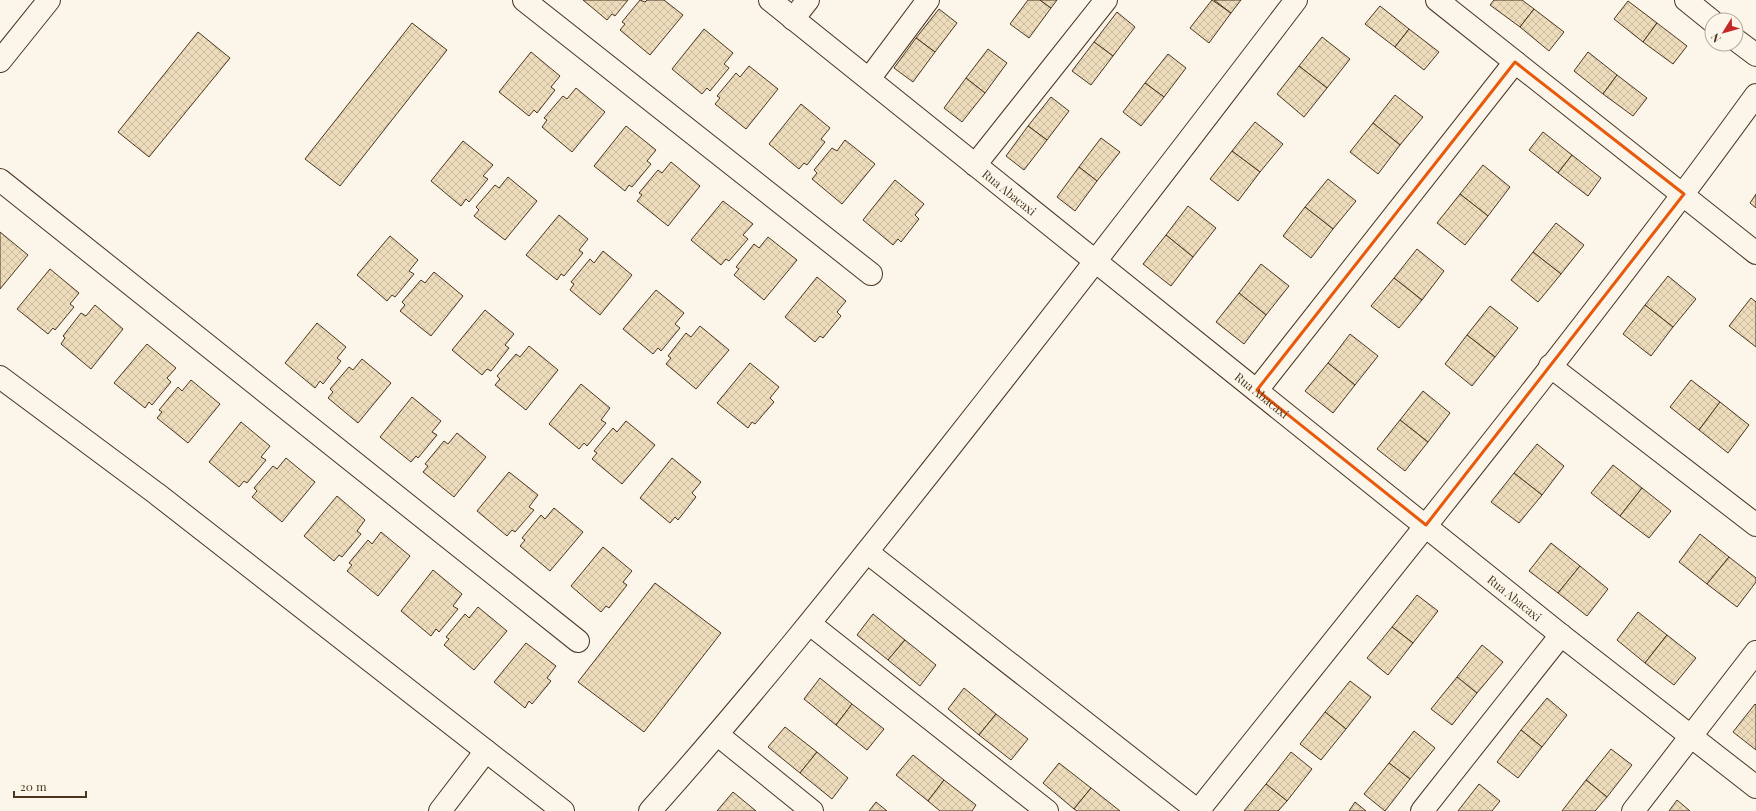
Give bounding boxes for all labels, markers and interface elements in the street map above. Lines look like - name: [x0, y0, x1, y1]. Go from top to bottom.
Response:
- north arrow: [1704, 12, 1744, 52]
- text: N: [1707, 31, 1724, 46]
- street label: Rua Abacaxi: [979, 166, 1040, 219]
- street label: Rua Abacaxi: [1232, 368, 1293, 422]
- street label: Rua Abacaxi: [1484, 571, 1545, 625]
- scale bar: [14, 773, 86, 799]
- text: 20 m: [20, 778, 47, 794]

